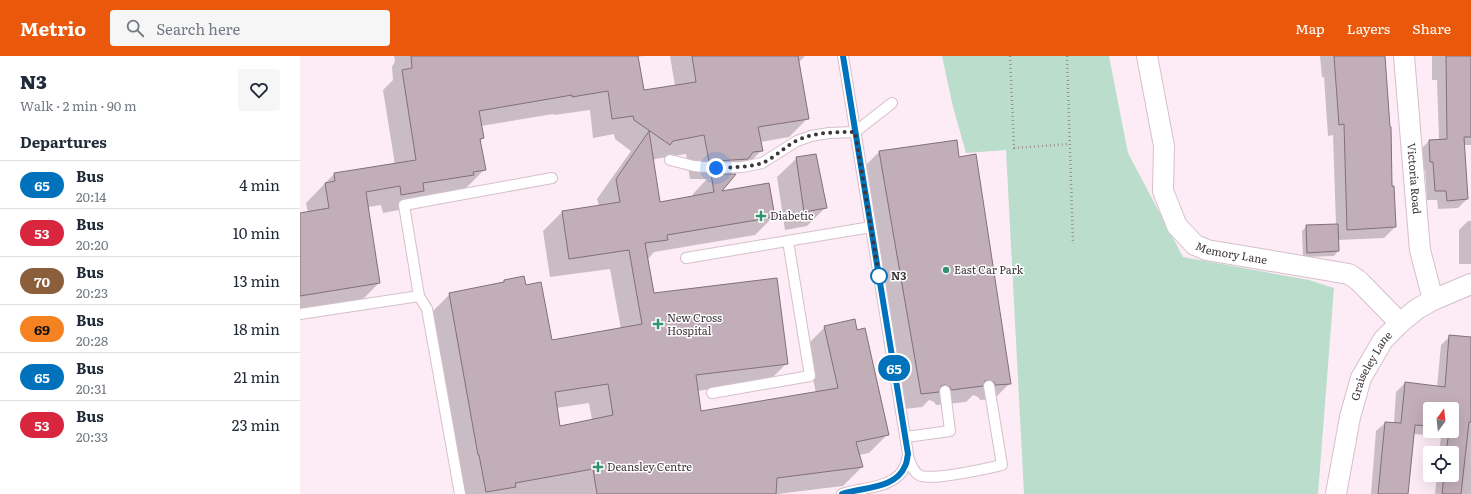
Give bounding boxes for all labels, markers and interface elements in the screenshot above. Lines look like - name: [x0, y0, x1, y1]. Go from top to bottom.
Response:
- search box: [110, 10, 390, 46]
- text: Metrio: [20, 14, 86, 42]
- icon: search: [124, 17, 146, 39]
- text: Search here: [156, 17, 240, 40]
- text: Map: [1295, 18, 1325, 38]
- text: Layers: [1347, 18, 1390, 38]
- text: Share: [1412, 18, 1451, 38]
- text: N3: [20, 67, 47, 95]
- button: heart: [238, 69, 280, 111]
- text: Walk · 2 min · 90 m: [20, 96, 137, 115]
- text: Departures: [20, 130, 107, 153]
- street label: Victoria Road: [1404, 142, 1426, 215]
- your location: [706, 158, 726, 178]
- text: Bus: [76, 164, 104, 187]
- text: 4 min: [239, 173, 280, 196]
- text: 65: [34, 175, 50, 195]
- text: 20:14: [76, 187, 106, 206]
- place label: Diabetic: [770, 207, 814, 223]
- marker: Diabetic: [755, 210, 767, 222]
- text: Bus: [76, 212, 104, 235]
- text: 10 min: [233, 221, 280, 244]
- text: 53: [34, 223, 50, 243]
- text: 20:20: [76, 235, 108, 254]
- street label: Memory Lane: [1193, 237, 1269, 267]
- text: Bus: [76, 260, 104, 283]
- place label: East Car Park: [954, 261, 1024, 277]
- marker: East Car Park: [941, 265, 951, 275]
- marker: N3: [870, 267, 888, 285]
- place label: N3: [891, 267, 906, 283]
- text: 13 min: [233, 269, 280, 292]
- text: 70: [34, 271, 50, 291]
- text: 20:23: [76, 283, 108, 302]
- text: Bus: [76, 308, 104, 331]
- place label: New Cross Hospital: [667, 309, 722, 338]
- text: 18 min: [233, 317, 280, 340]
- marker: New Cross Hospital: [652, 318, 664, 330]
- text: 69: [34, 319, 50, 339]
- street label: Graiseley Lane: [1346, 326, 1395, 402]
- text: 20:28: [76, 331, 108, 350]
- line badge: 65: [876, 355, 912, 381]
- text: Bus: [76, 356, 104, 379]
- text: 65: [886, 358, 902, 378]
- text: 21 min: [234, 365, 280, 388]
- text: 65: [34, 367, 50, 387]
- text: 20:31: [76, 379, 107, 398]
- north arrow: [1423, 402, 1459, 438]
- map controls: [1423, 402, 1459, 482]
- text: Bus: [76, 404, 104, 427]
- text: 23 min: [232, 413, 280, 436]
- text: 53: [34, 415, 50, 435]
- text: 20:33: [76, 427, 108, 446]
- button: locate: [1423, 446, 1459, 482]
- place label: Deansley Centre: [607, 458, 692, 474]
- marker: Deansley Centre: [592, 461, 604, 473]

